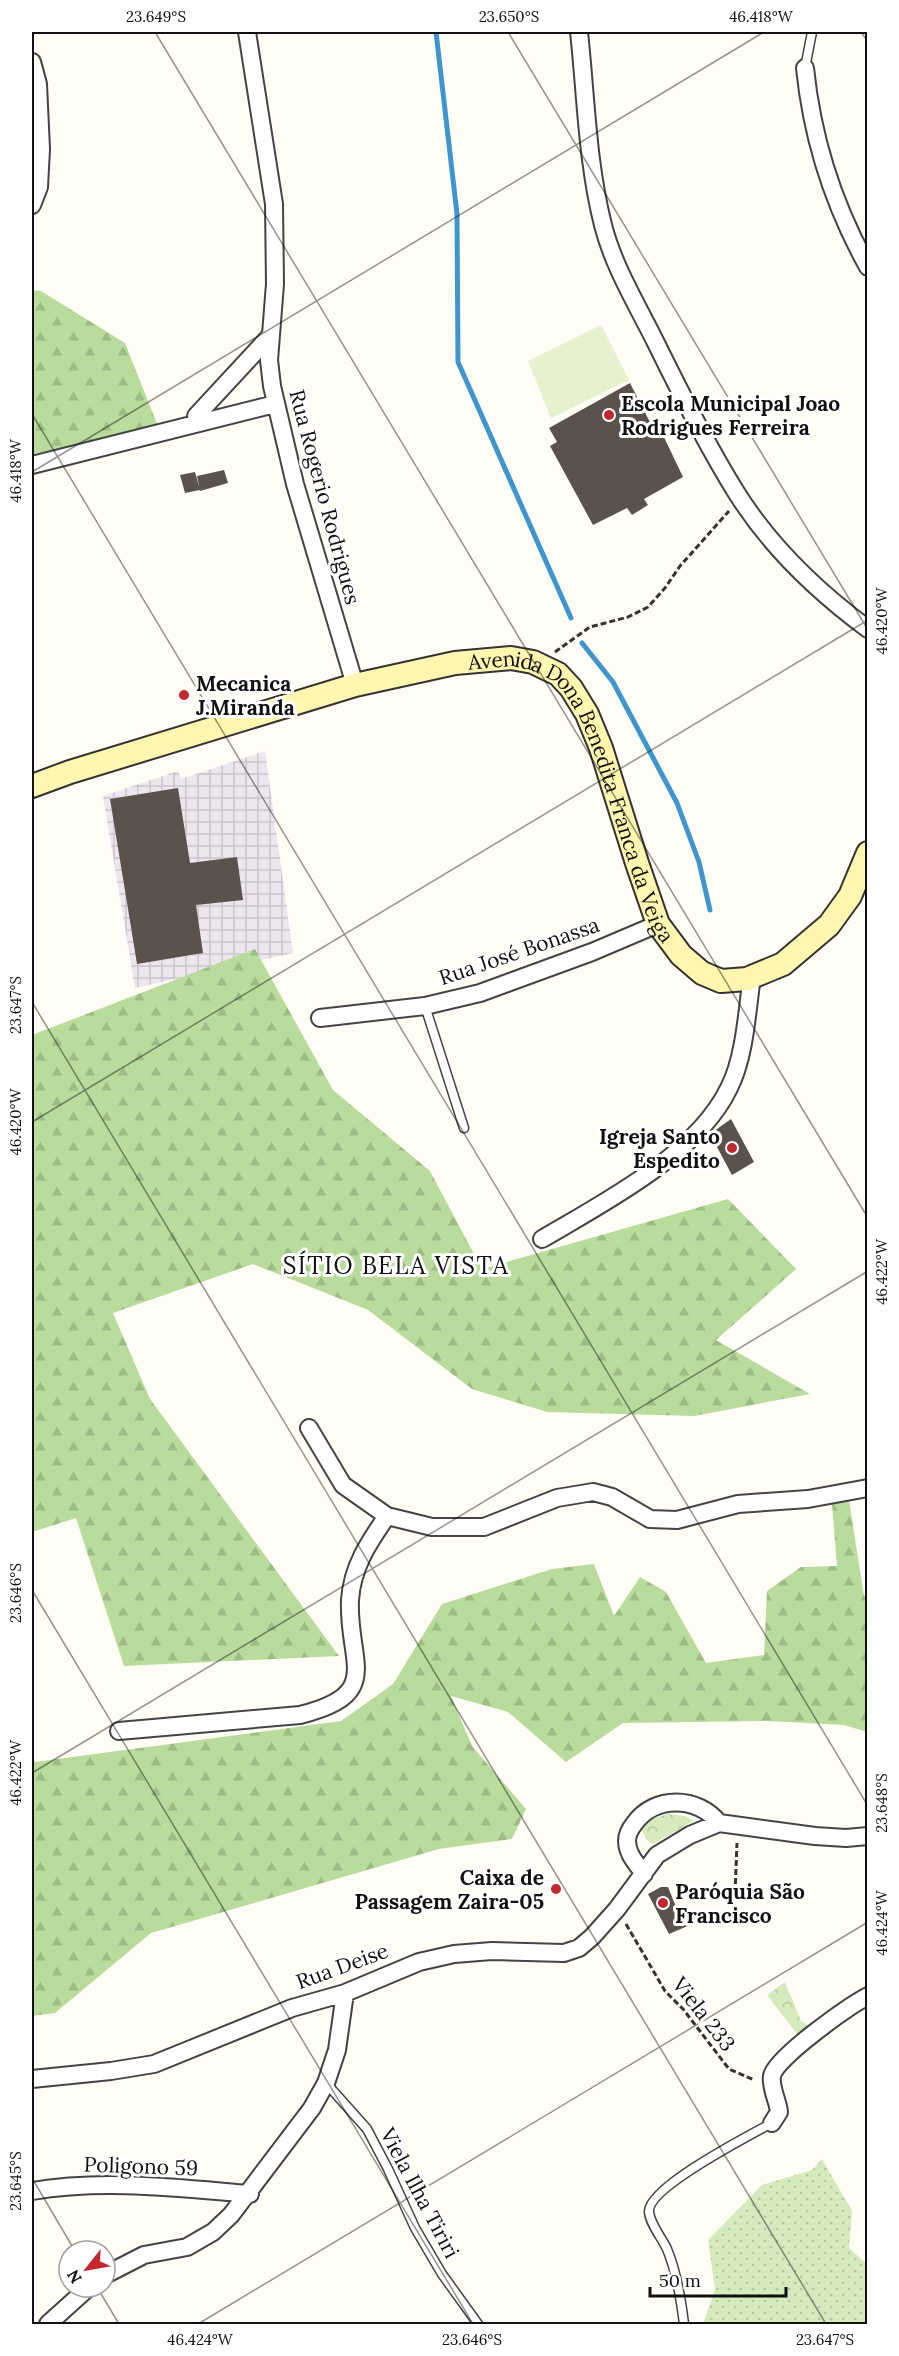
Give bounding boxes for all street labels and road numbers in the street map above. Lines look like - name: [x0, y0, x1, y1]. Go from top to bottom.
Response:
- street label: Rua Rogerio Rodrigues: [283, 387, 367, 607]
- street label: Avenida Dona Benedita Franca da Veiga: [466, 644, 681, 948]
- street label: Rua José Bonassa: [435, 911, 603, 991]
- street label: Rua Deise: [292, 1937, 392, 1995]
- street label: Viela 233: [666, 1971, 741, 2057]
- street label: Viela Ilha Tiriri: [374, 2122, 466, 2263]
- street label: Poligono 59: [83, 2151, 199, 2181]

